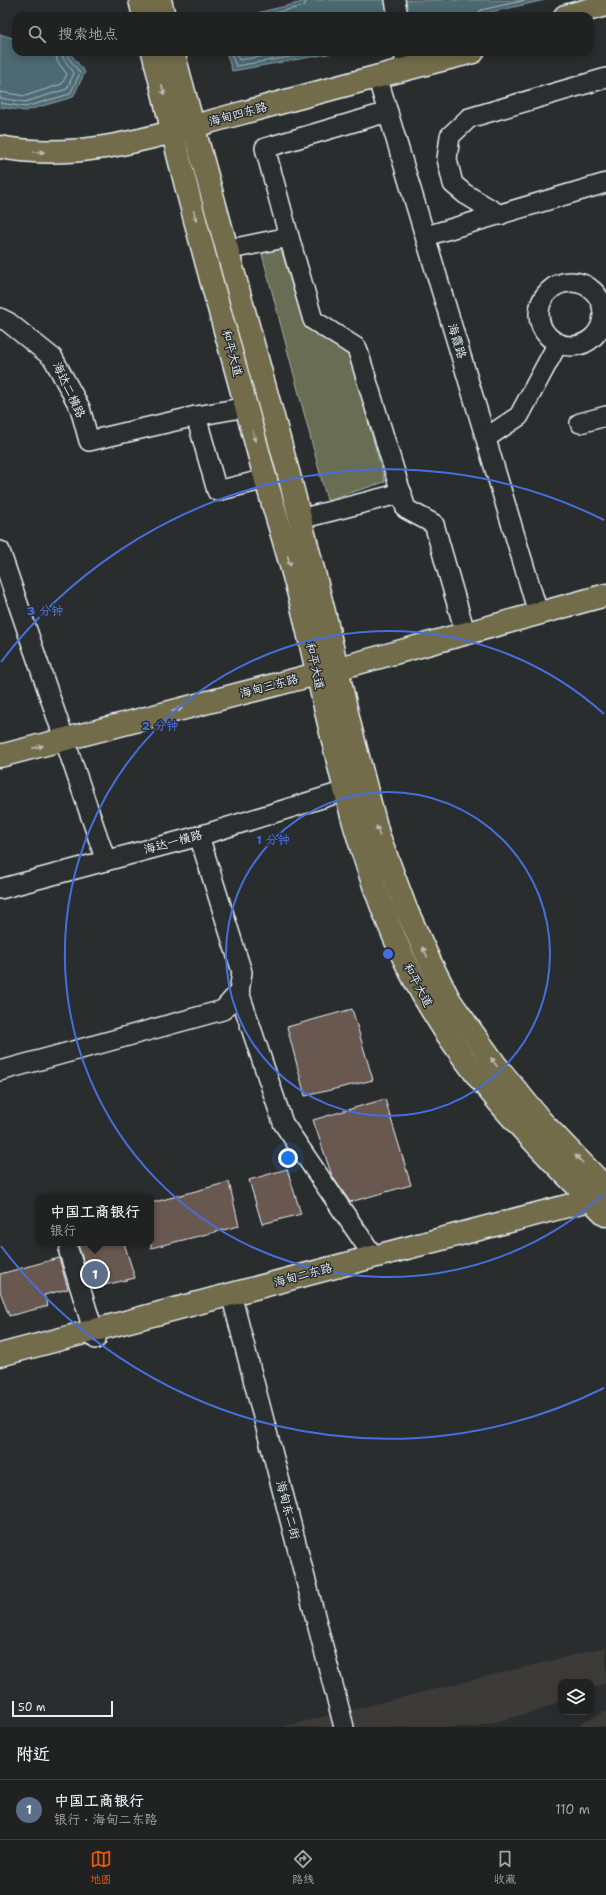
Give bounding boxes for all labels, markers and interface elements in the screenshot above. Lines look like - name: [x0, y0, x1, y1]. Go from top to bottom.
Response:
- search box: [12, 12, 594, 56]
- icon: search: [26, 23, 48, 45]
- text: 搜索地点: [58, 24, 118, 44]
- one-way arrow: [160, 84, 166, 96]
- street label: 海甸四东路: [207, 99, 269, 129]
- one-way arrow: [33, 148, 45, 155]
- one-way arrow: [192, 210, 198, 222]
- street label: 海霞路: [444, 321, 470, 361]
- street label: 和平大道: [218, 328, 246, 378]
- street label: 海达二横路: [49, 359, 89, 421]
- one-way arrow: [252, 430, 258, 442]
- one-way arrow: [286, 555, 292, 567]
- text: 3 分钟: [27, 603, 63, 619]
- street label: 和平大道: [302, 641, 328, 691]
- street label: 海甸三东路: [238, 671, 300, 701]
- one-way arrow: [171, 707, 183, 713]
- text: 2 分钟: [142, 718, 178, 734]
- one-way arrow: [32, 743, 44, 749]
- one-way arrow: [375, 825, 381, 837]
- street label: 海达一横路: [142, 827, 204, 857]
- text: 1 分钟: [256, 832, 290, 848]
- one-way arrow: [422, 946, 428, 958]
- centre of rings: [381, 947, 395, 961]
- street label: 和平大道: [400, 960, 436, 1010]
- one-way arrow: [490, 1057, 498, 1067]
- your location: [278, 1148, 298, 1168]
- one-way arrow: [574, 1154, 584, 1164]
- popup: [36, 1194, 154, 1246]
- text: 中国工商银行: [50, 1202, 140, 1222]
- text: 银行: [50, 1222, 76, 1239]
- pin: 1: [82, 1259, 108, 1289]
- street label: 海甸二东路: [272, 1260, 334, 1290]
- street label: 海甸东二街: [273, 1479, 303, 1541]
- map controls: [558, 1679, 594, 1715]
- button: layers: [558, 1679, 594, 1715]
- scale bar: [12, 1699, 113, 1718]
- text: 50 m: [18, 1700, 46, 1715]
- text: 附近: [16, 1743, 50, 1765]
- text: 中国工商银行: [54, 1791, 144, 1811]
- text: 1: [26, 1801, 32, 1818]
- text: 110 m: [555, 1801, 590, 1818]
- text: 银行 · 海甸二东路: [54, 1811, 158, 1828]
- tab: 地图: [90, 1848, 112, 1887]
- tab: 路线: [292, 1848, 314, 1887]
- tab: 收藏: [494, 1848, 516, 1887]

